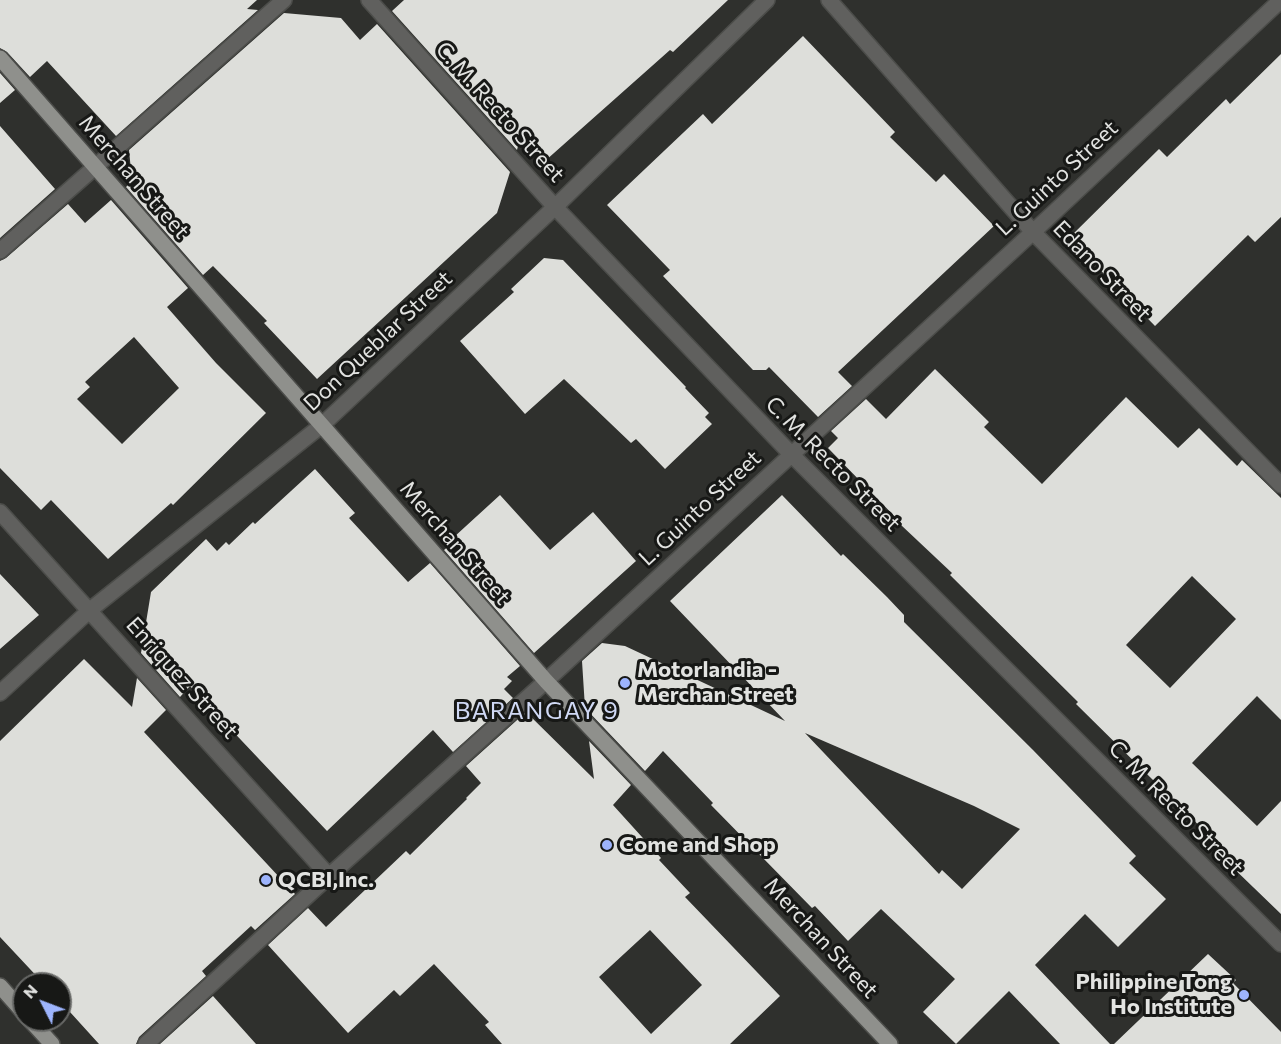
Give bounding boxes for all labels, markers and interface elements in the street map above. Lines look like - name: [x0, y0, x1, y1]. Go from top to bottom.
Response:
- street label: C. M. Recto Street: [430, 36, 570, 188]
- street label: Merchan Street: [73, 110, 195, 244]
- street label: L. Guinto Street: [991, 115, 1123, 241]
- street label: Edano Street: [1048, 215, 1156, 327]
- street label: Don Queblar Street: [298, 265, 458, 417]
- street label: C. M. Recto Street: [760, 391, 906, 537]
- street label: L. Guinto Street: [634, 445, 766, 571]
- street label: Merchan Street: [394, 476, 516, 610]
- street label: Enriquez Street: [121, 612, 243, 744]
- place label: Motorlandia - Merchan Street: [637, 657, 794, 708]
- marker: Motorlandia - Merchan Street: [618, 676, 632, 690]
- district label: BARANGAY 9: [455, 697, 619, 725]
- street label: C. M. Recto Street: [1103, 735, 1249, 881]
- place label: Come and Shop: [619, 832, 776, 858]
- marker: Come and Shop: [600, 838, 614, 852]
- place label: QCBI,Inc.: [278, 867, 374, 893]
- street label: Merchan Street: [758, 872, 884, 1004]
- marker: QCBI,Inc.: [259, 873, 273, 887]
- place label: Philippine Tong Ho Institute: [1076, 969, 1232, 1020]
- north arrow: [12, 972, 72, 1032]
- text: N: [19, 980, 41, 1002]
- marker: Philippine Tong Ho Institute: [1237, 988, 1251, 1002]

